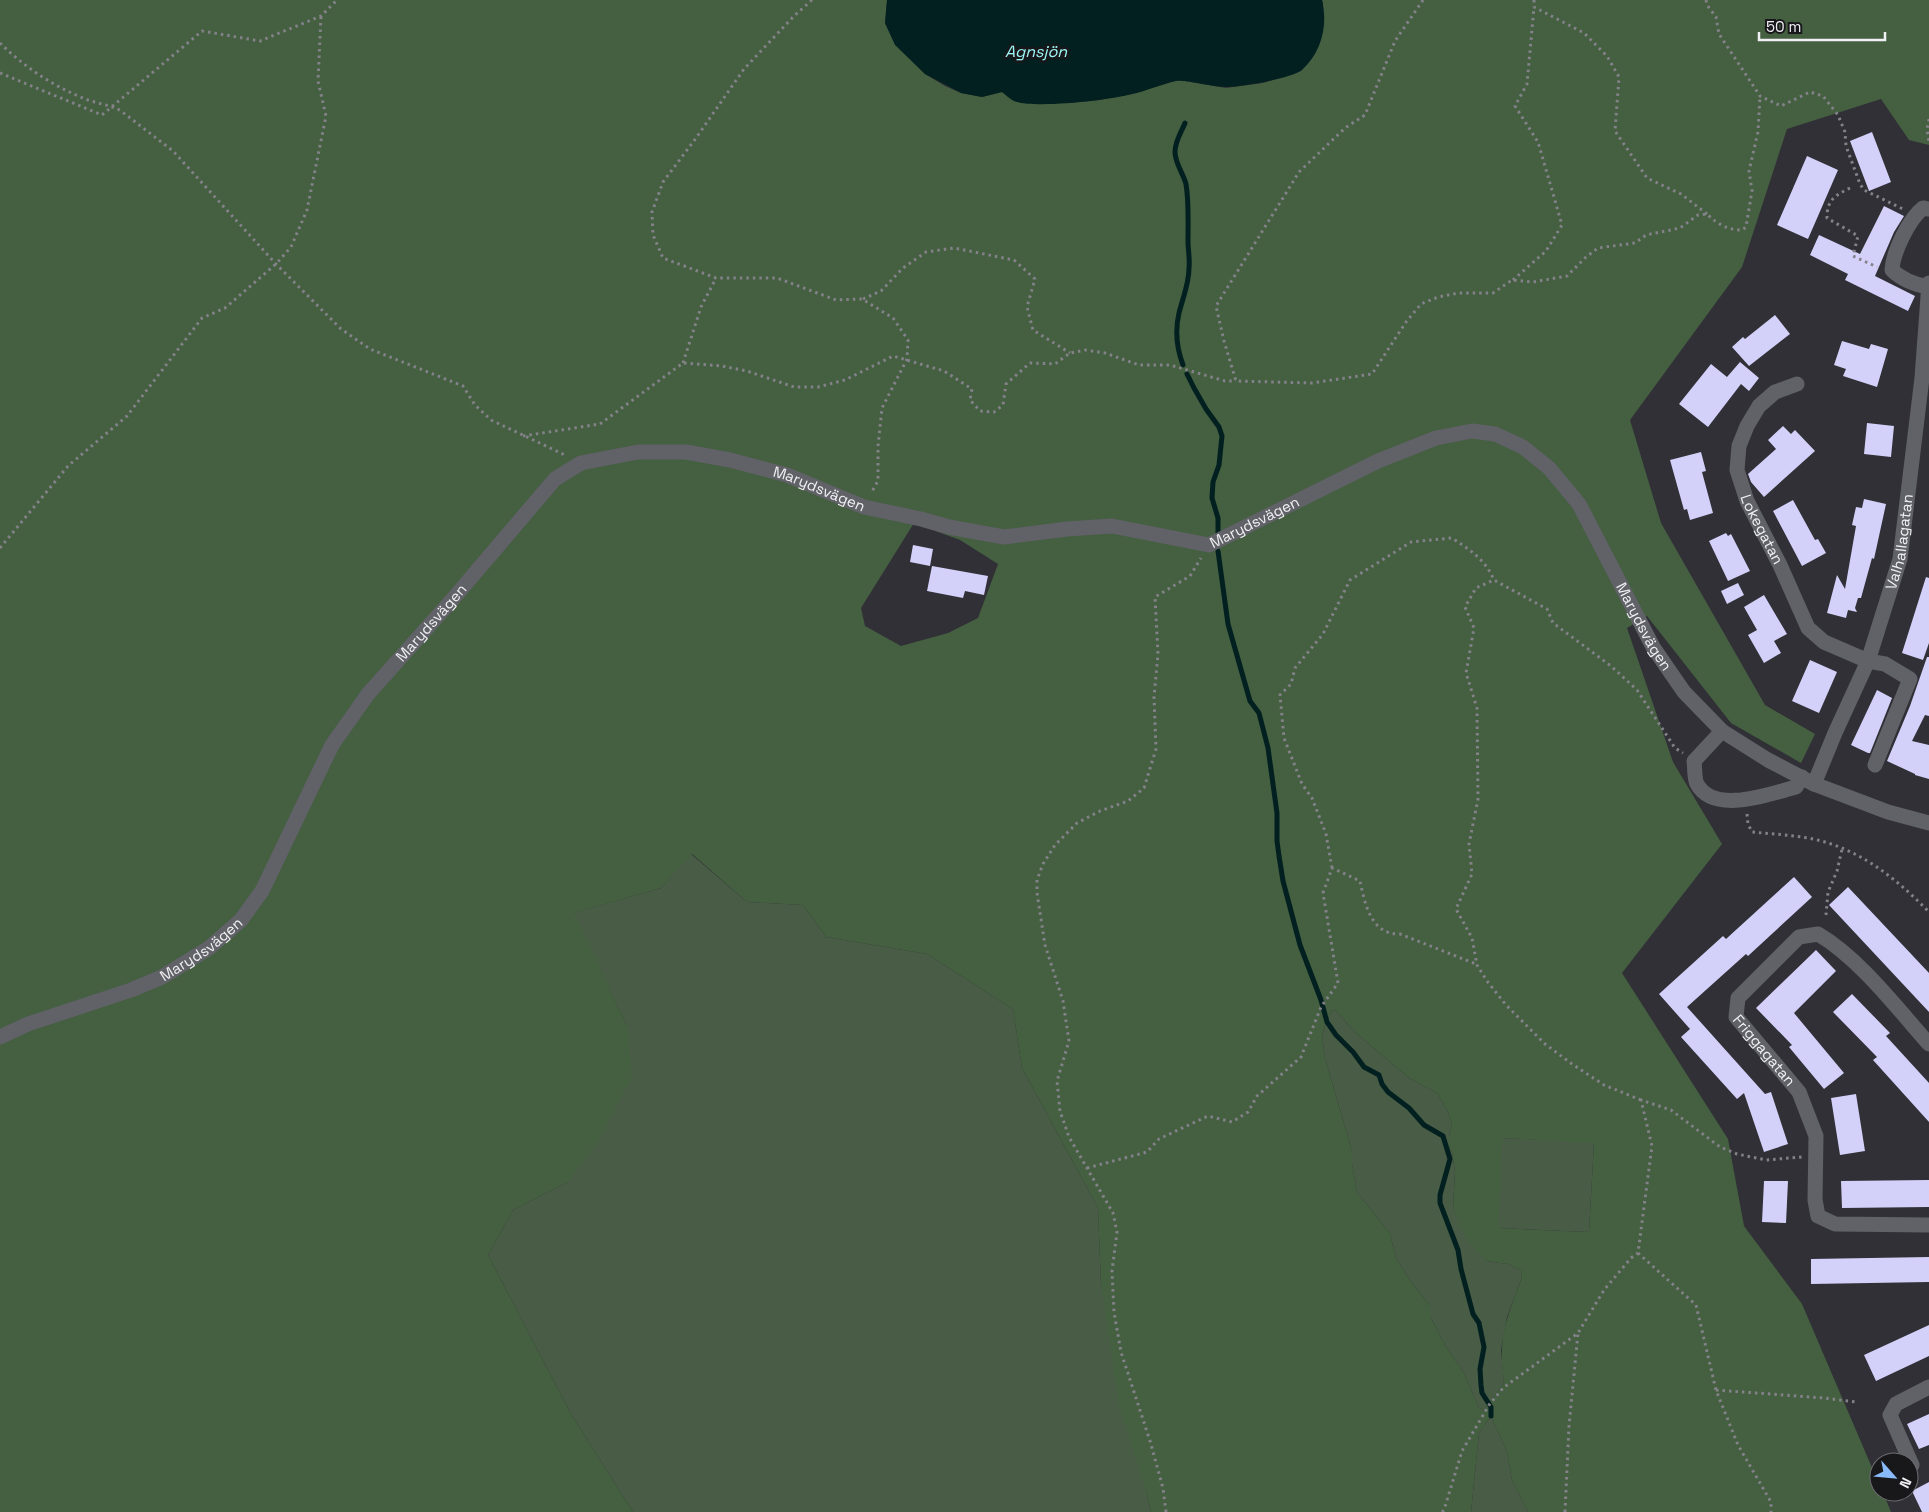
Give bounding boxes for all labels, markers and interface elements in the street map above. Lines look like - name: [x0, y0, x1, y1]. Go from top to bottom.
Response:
- scale bar: [1759, 10, 1885, 42]
- text: 50 m: [1766, 17, 1801, 36]
- water label: Agnsjön: [1005, 41, 1068, 62]
- street label: Marydsvägen: [771, 462, 868, 515]
- street label: Marydsvägen: [1206, 492, 1302, 552]
- street label: Lokegatan: [1736, 492, 1788, 567]
- street label: Valhallagatan: [1881, 493, 1917, 592]
- street label: Marydsvägen: [1612, 579, 1676, 674]
- street label: Marydsvägen: [391, 580, 471, 666]
- street label: Marydsvägen: [156, 913, 246, 985]
- street label: Friggagatan: [1729, 1010, 1800, 1090]
- north arrow: [1869, 1452, 1919, 1502]
- text: N: [1895, 1475, 1916, 1491]

